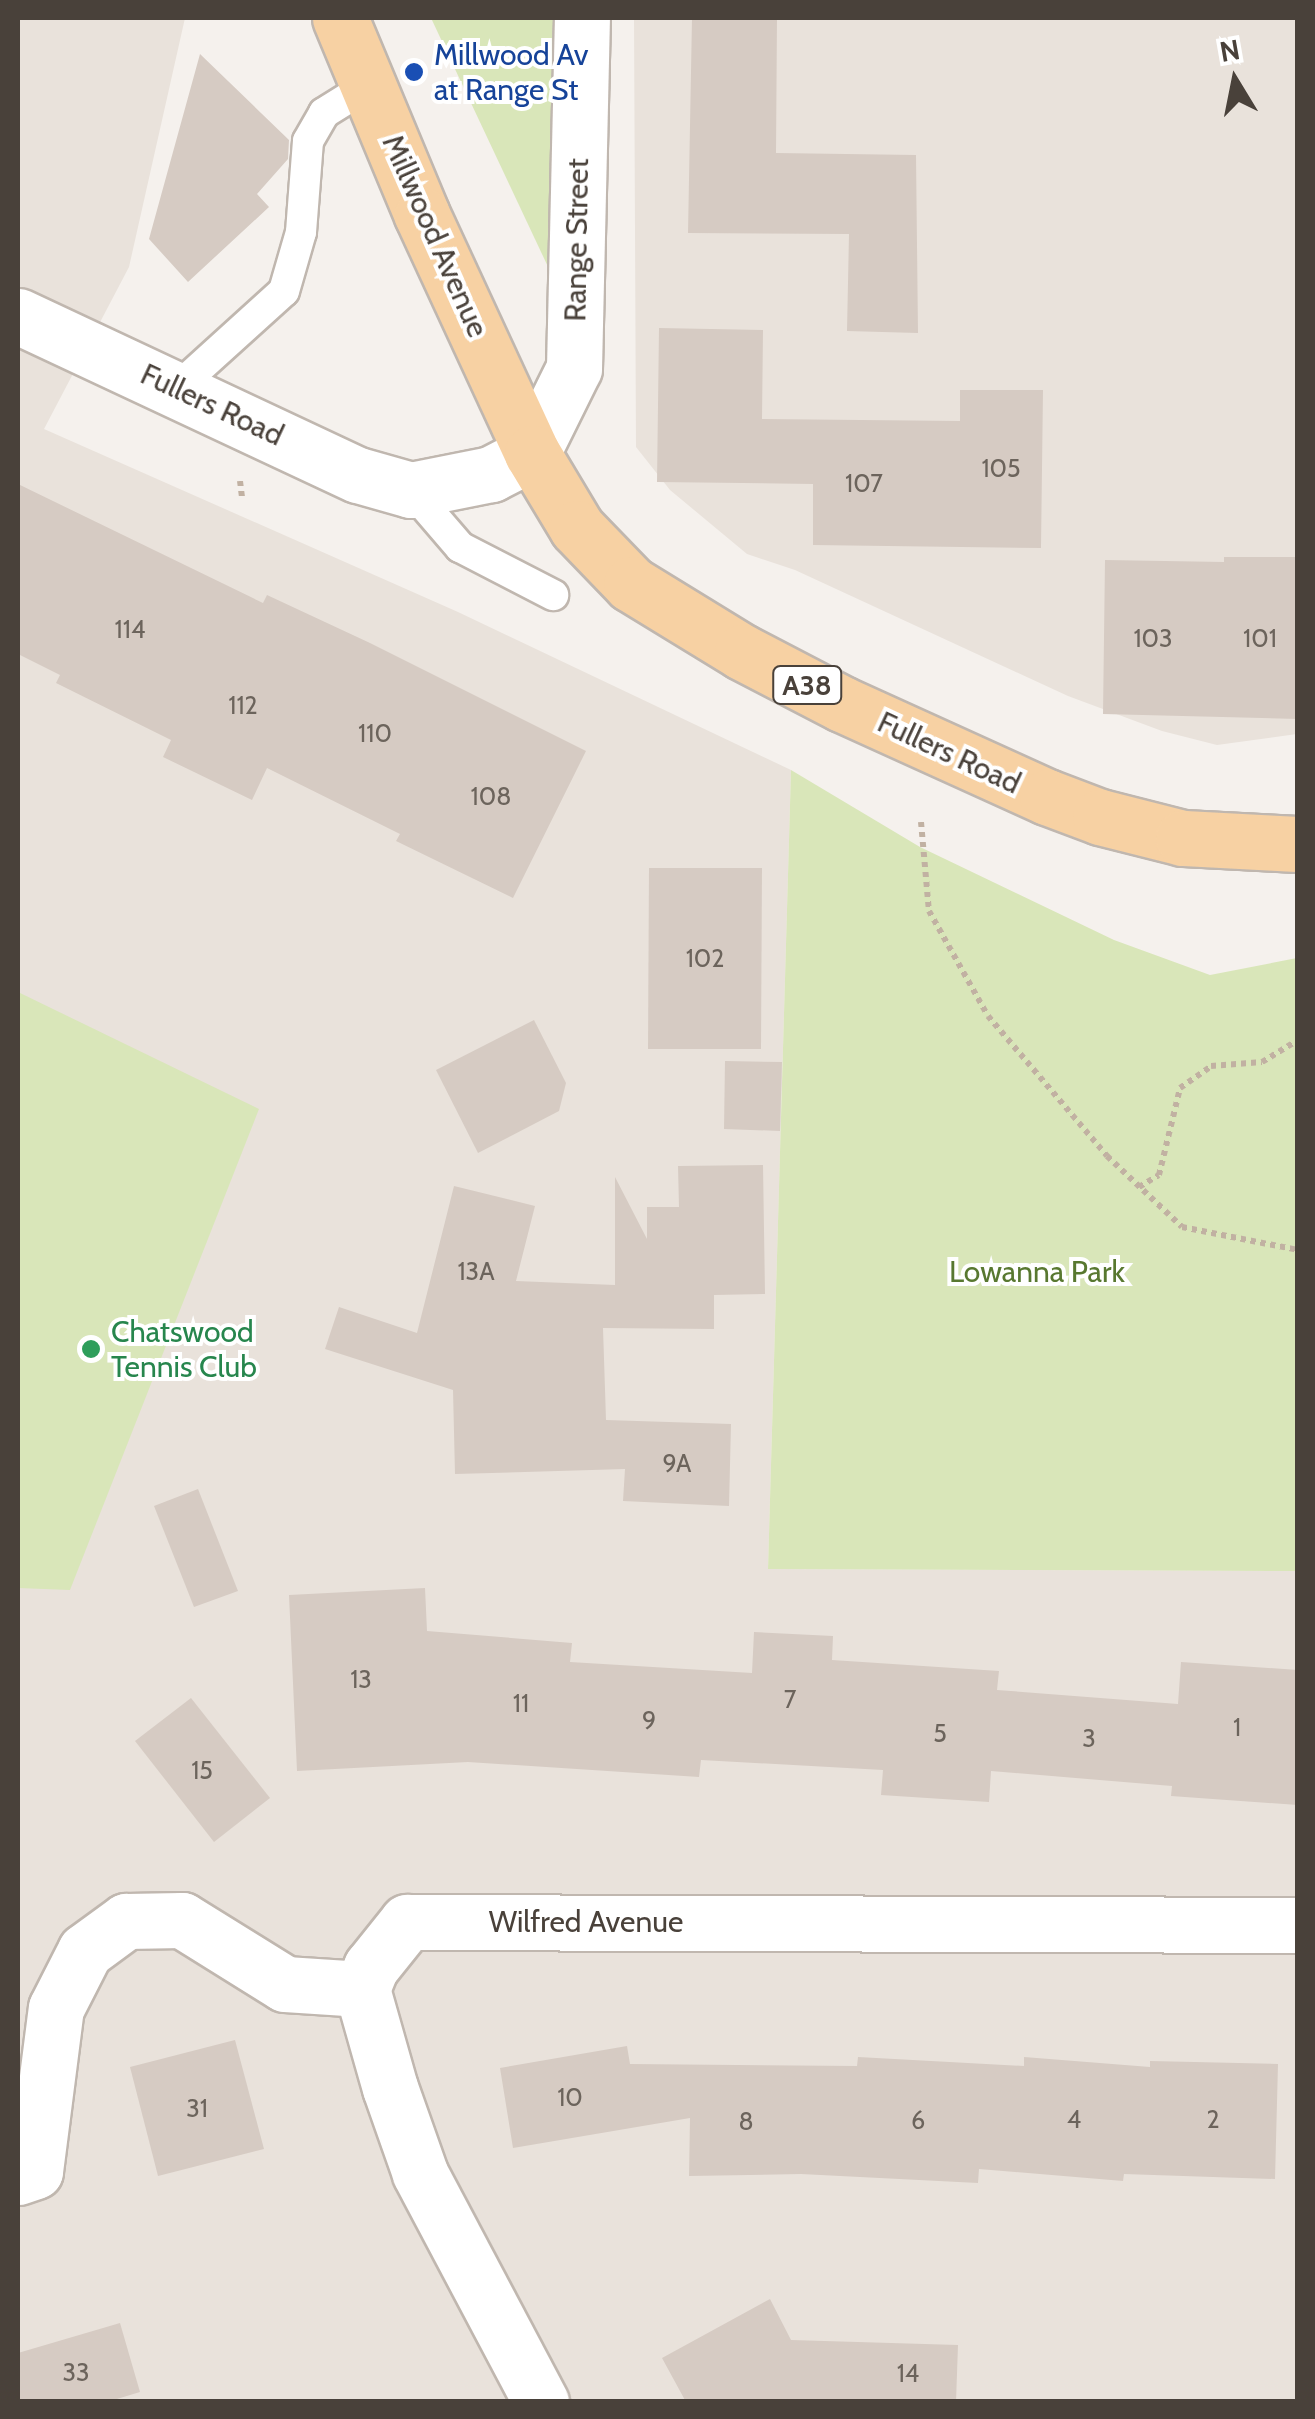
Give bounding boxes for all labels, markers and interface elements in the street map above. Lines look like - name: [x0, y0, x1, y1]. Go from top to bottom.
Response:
- north arrow: [1185, 30, 1285, 130]
- text: N: [1217, 32, 1242, 69]
- place label: Millwood Av at Range St: [434, 37, 589, 108]
- marker: Millwood Av at Range St: [403, 61, 425, 83]
- street label: Millwood Avenue: [374, 129, 496, 343]
- street label: Range Street: [558, 158, 596, 322]
- street label: Fullers Road: [135, 356, 289, 454]
- house number: 105: [981, 453, 1021, 483]
- house number: 107: [845, 468, 883, 498]
- house number: 114: [115, 614, 145, 644]
- house number: 103: [1133, 623, 1173, 653]
- house number: 101: [1243, 623, 1277, 653]
- road number: A38: [772, 662, 842, 708]
- house number: 112: [228, 690, 258, 720]
- street label: Fullers Road: [872, 704, 1026, 802]
- house number: 110: [358, 718, 392, 748]
- house number: 108: [471, 781, 511, 811]
- house number: 102: [686, 943, 724, 973]
- park label: Lowanna Park: [949, 1254, 1125, 1290]
- house number: 13A: [457, 1256, 495, 1286]
- place label: Chatswood Tennis Club: [111, 1314, 257, 1384]
- marker: Chatswood Tennis Club: [80, 1338, 102, 1360]
- house number: 9A: [663, 1448, 691, 1478]
- house number: 13: [350, 1664, 372, 1694]
- house number: 7: [784, 1684, 796, 1714]
- house number: 11: [513, 1688, 529, 1718]
- house number: 9: [642, 1705, 656, 1735]
- house number: 1: [1233, 1712, 1241, 1742]
- house number: 5: [933, 1718, 947, 1748]
- house number: 3: [1082, 1723, 1096, 1753]
- house number: 15: [191, 1755, 213, 1785]
- street label: Wilfred Avenue: [489, 1904, 683, 1940]
- house number: 10: [557, 2082, 583, 2112]
- house number: 31: [186, 2093, 208, 2123]
- house number: 4: [1067, 2104, 1081, 2134]
- house number: 2: [1206, 2104, 1220, 2134]
- house number: 6: [911, 2105, 925, 2135]
- house number: 8: [738, 2106, 754, 2136]
- house number: 33: [62, 2357, 90, 2387]
- house number: 14: [897, 2358, 919, 2388]

